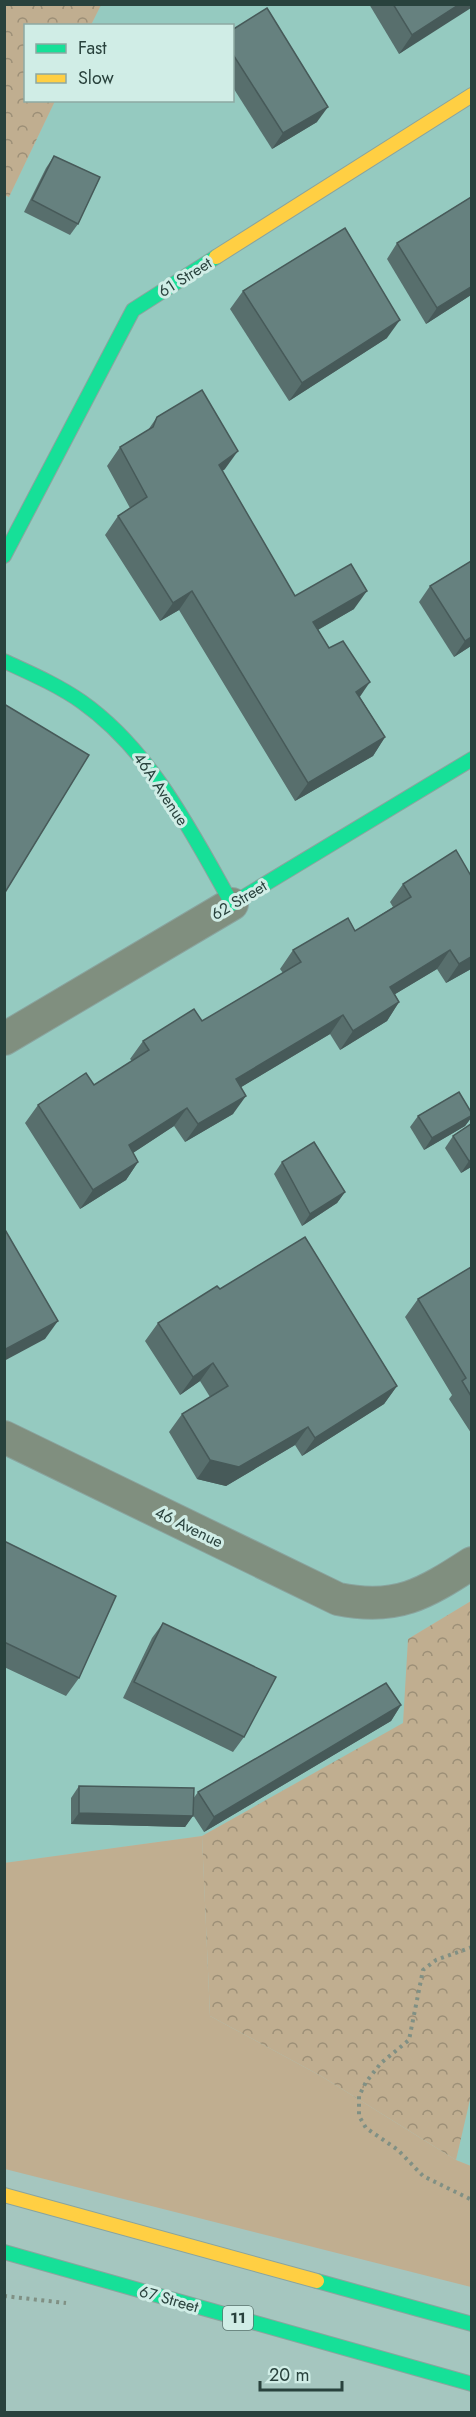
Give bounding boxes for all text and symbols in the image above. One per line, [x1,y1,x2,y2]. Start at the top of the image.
legend [24,24,234,102]
text: Fast [78,35,107,61]
text: Slow [78,65,115,91]
street label: 61 Street [154,251,216,302]
street label: 46A Avenue [128,748,194,830]
street label: 62 Street [207,874,271,926]
street label: 46 Avenue [151,1501,227,1553]
street label: 67 Street [137,2280,201,2318]
road number: 11 [223,2306,253,2330]
scale bar [260,2354,342,2392]
text: 20 m [269,2362,309,2388]

